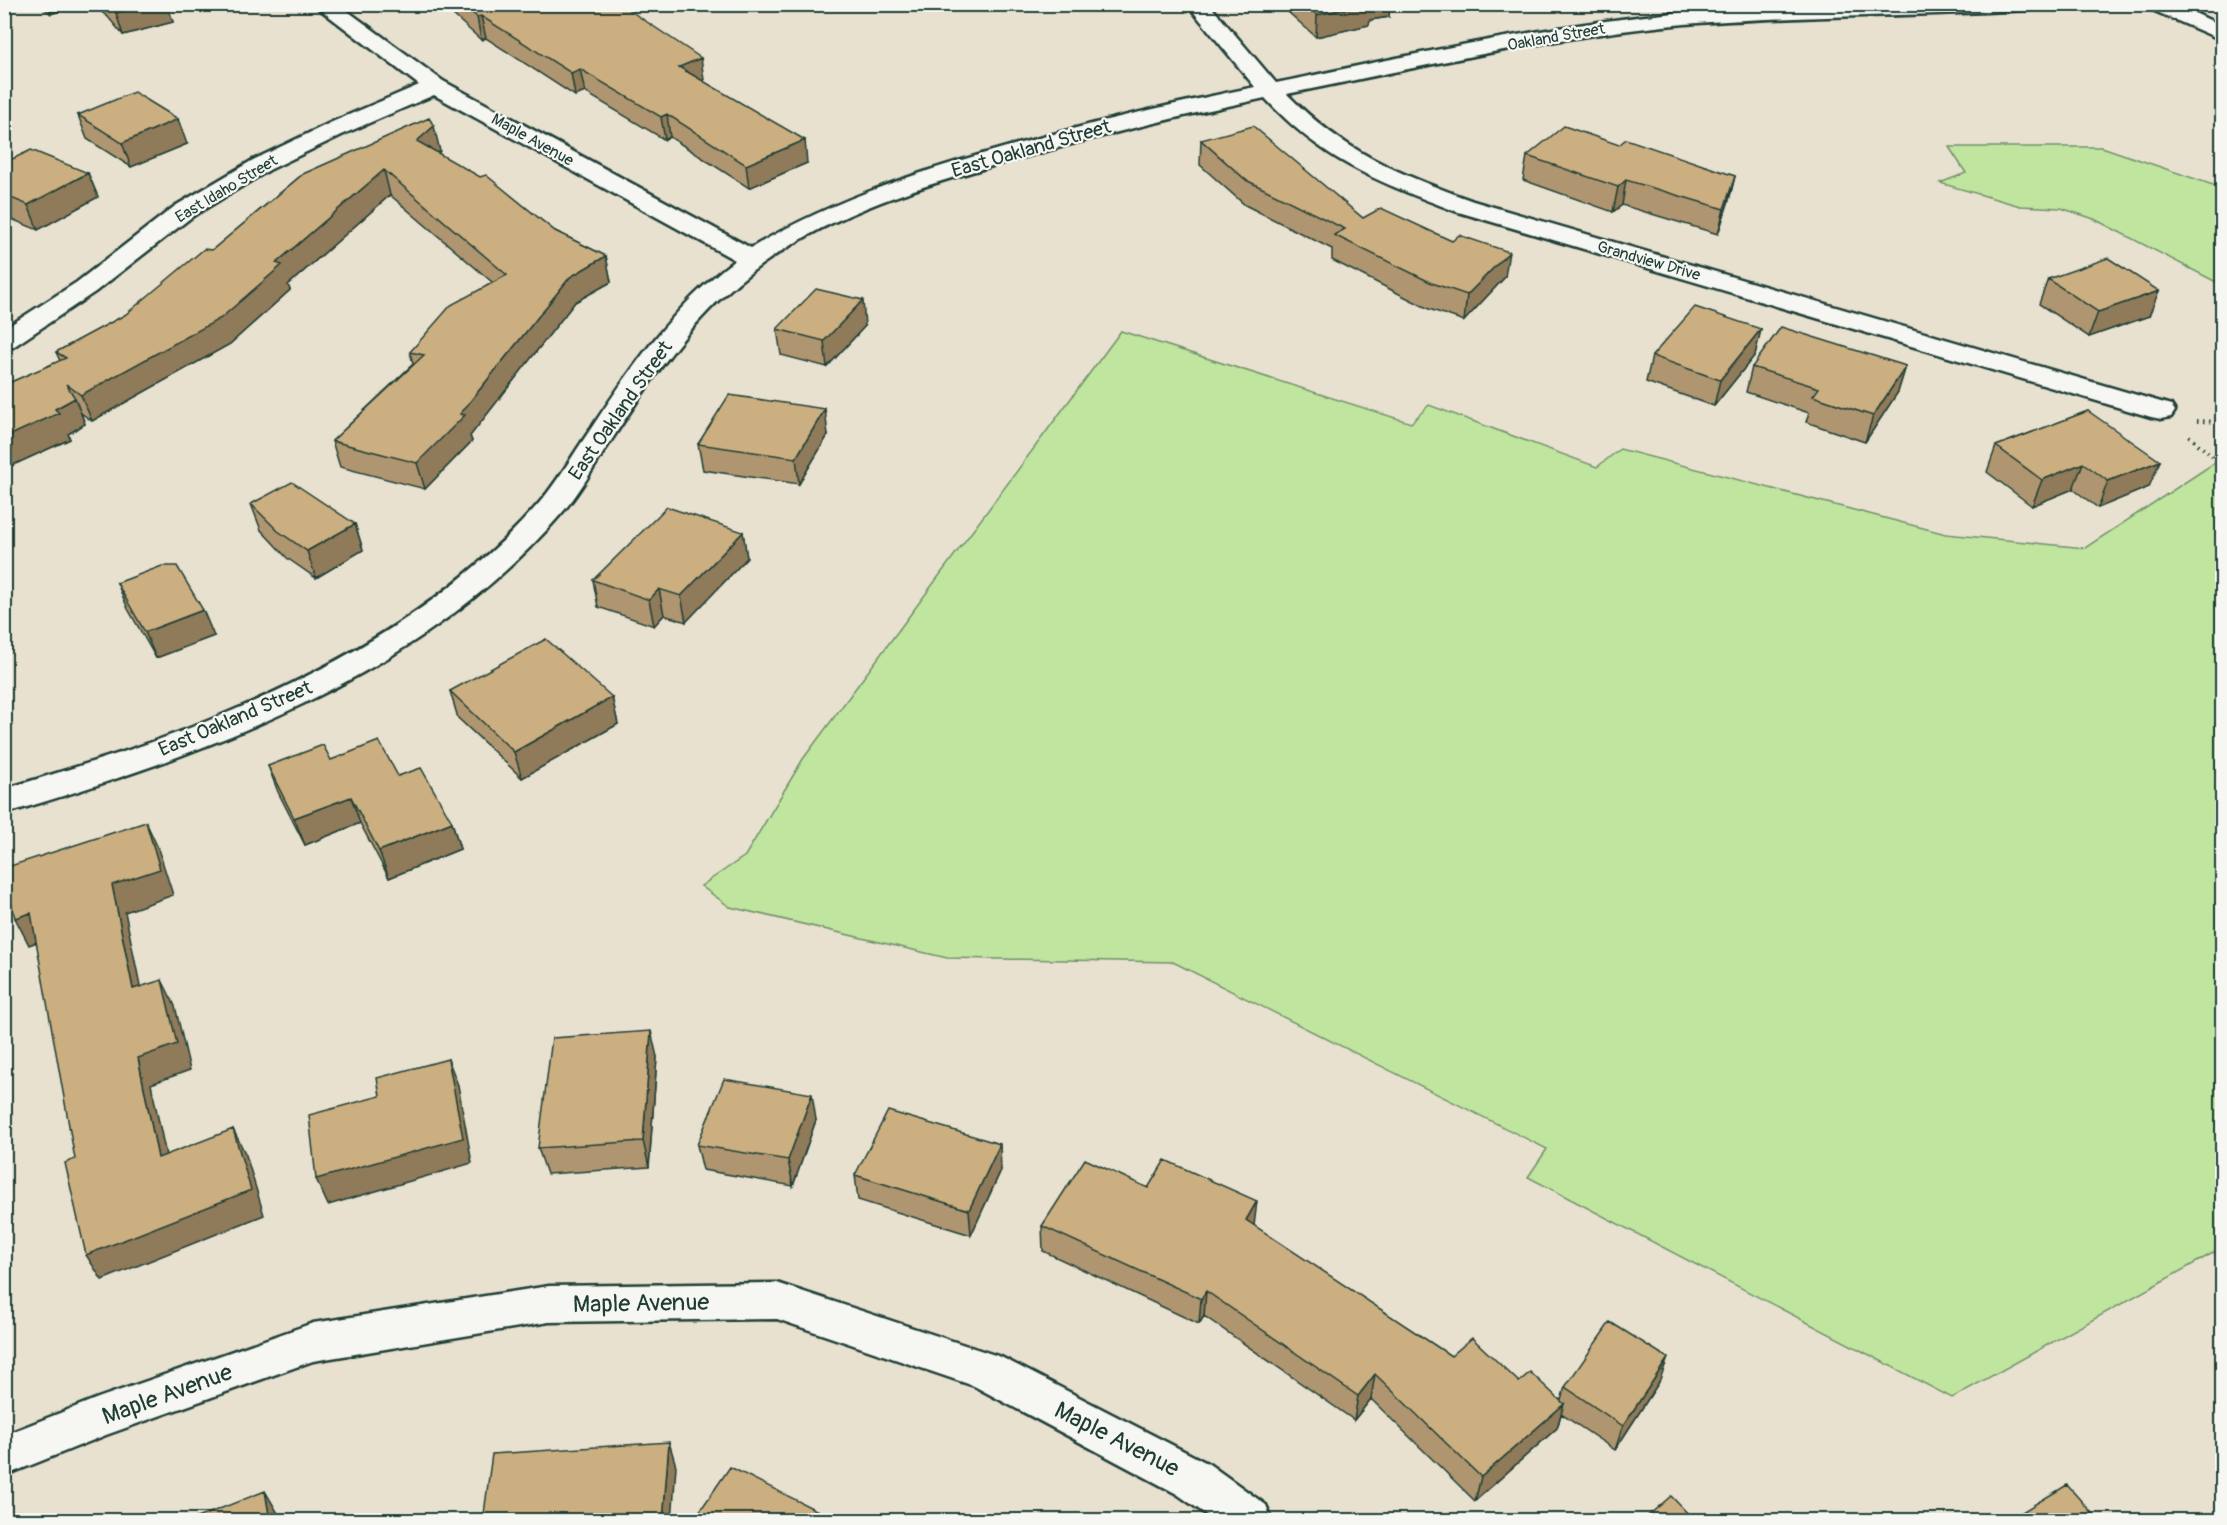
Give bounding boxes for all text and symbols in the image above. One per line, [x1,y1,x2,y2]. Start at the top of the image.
street label: Oakland Street [1506,18,1607,55]
street label: Maple Avenue [488,109,577,171]
street label: East Oakland Street [949,114,1115,183]
street label: East Idaho Street [172,150,282,227]
street label: Grandview Drive [1595,237,1703,285]
street label: East Oakland Street [563,335,678,485]
street label: East Oakland Street [155,674,317,762]
street label: Maple Avenue [573,1288,710,1319]
street label: Maple Avenue [98,1357,236,1431]
street label: Maple Avenue [1049,1396,1184,1483]

